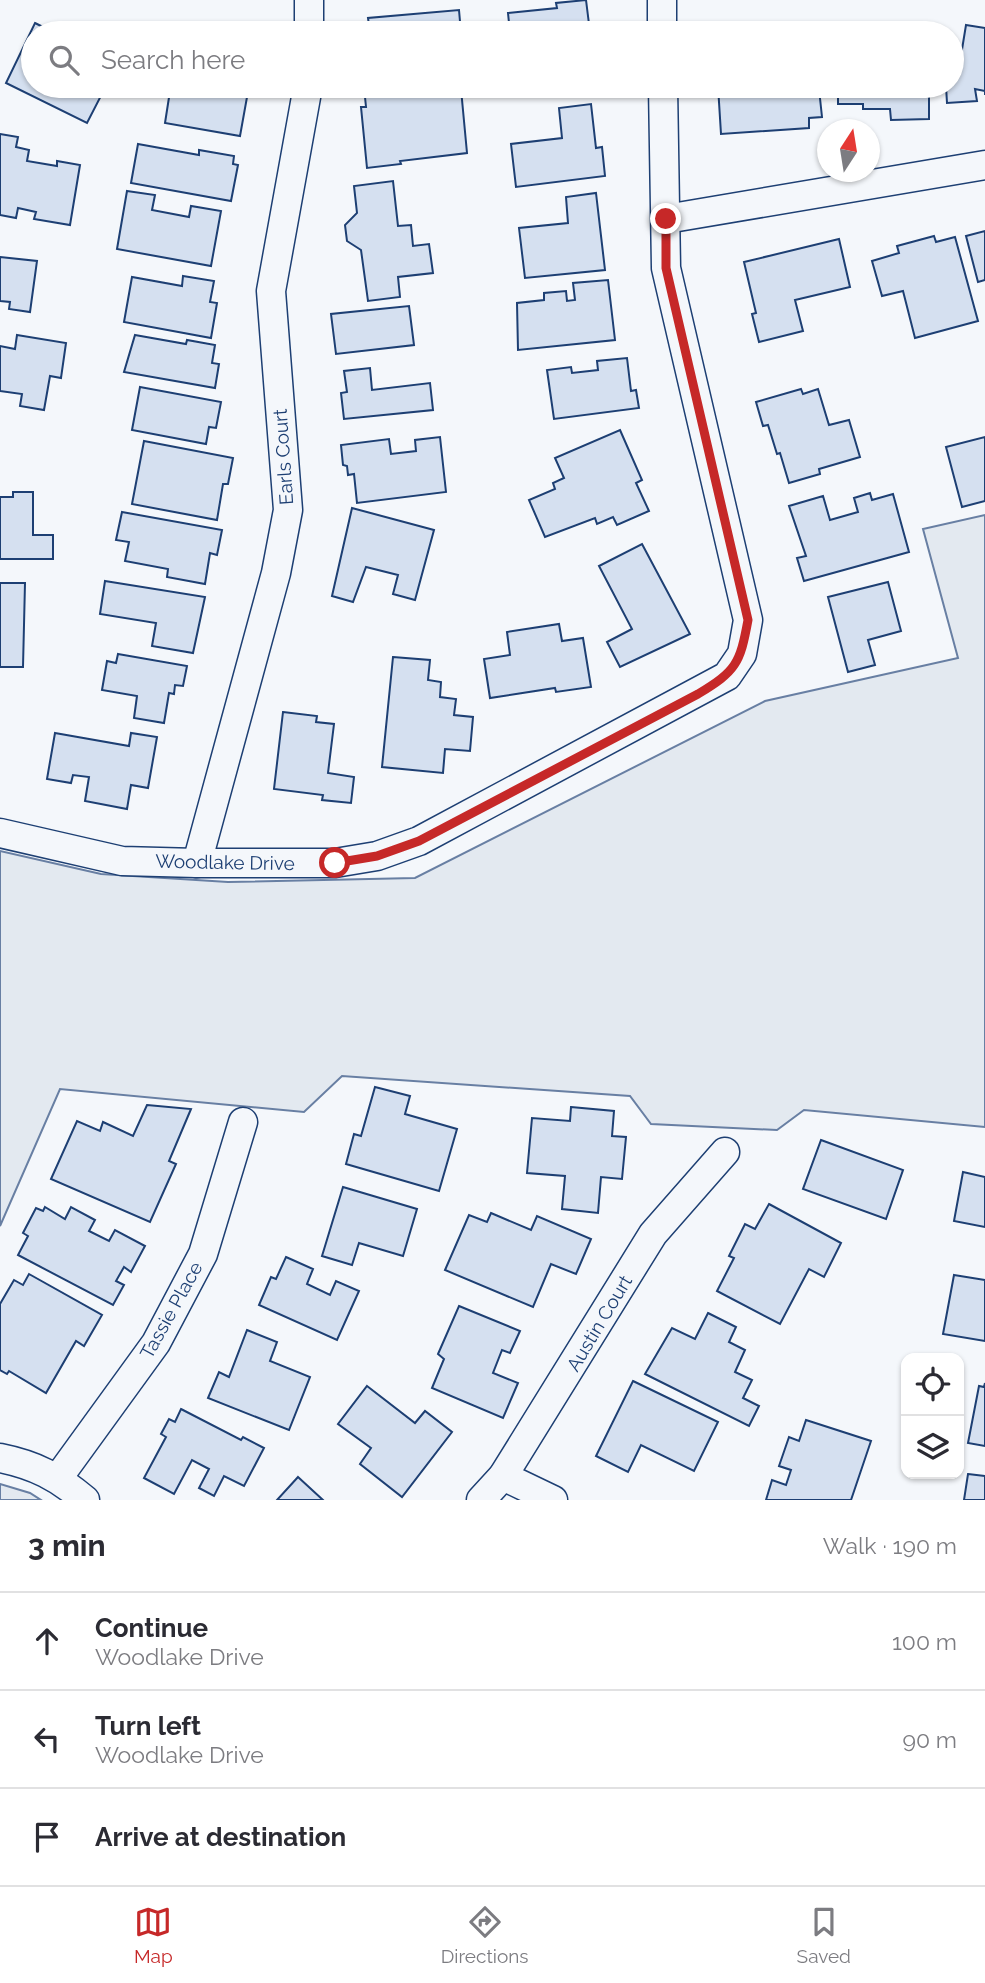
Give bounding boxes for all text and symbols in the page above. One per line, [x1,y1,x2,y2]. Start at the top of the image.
search box [21,21,964,98]
icon: search [45,41,83,79]
text: Search here [101,45,245,75]
north arrow [817,119,880,182]
route end [650,203,681,234]
street label: Earls Court [269,408,297,506]
route start [319,847,350,878]
street label: Woodlake Drive [155,850,295,874]
street label: Tassie Place [135,1258,207,1362]
street label: Austin Court [562,1270,637,1375]
map controls [901,1353,964,1479]
button: locate [901,1353,964,1416]
button: layers [901,1416,964,1479]
text: 3 min [28,1528,106,1563]
text: Walk · 190 m [823,1532,957,1559]
text: Continue [95,1613,208,1643]
icon: ahead [28,1622,66,1660]
text: 100 m [892,1628,957,1655]
text: Woodlake Drive [95,1643,264,1670]
text: Turn left [95,1711,201,1741]
icon: left [28,1720,66,1758]
text: 90 m [902,1726,957,1753]
text: Woodlake Drive [95,1741,264,1768]
icon: arrive [28,1818,66,1856]
text: Arrive at destination [95,1822,346,1852]
tab: Map [134,1903,173,1967]
tab: Directions [441,1903,529,1967]
tab: Saved [797,1903,851,1967]

